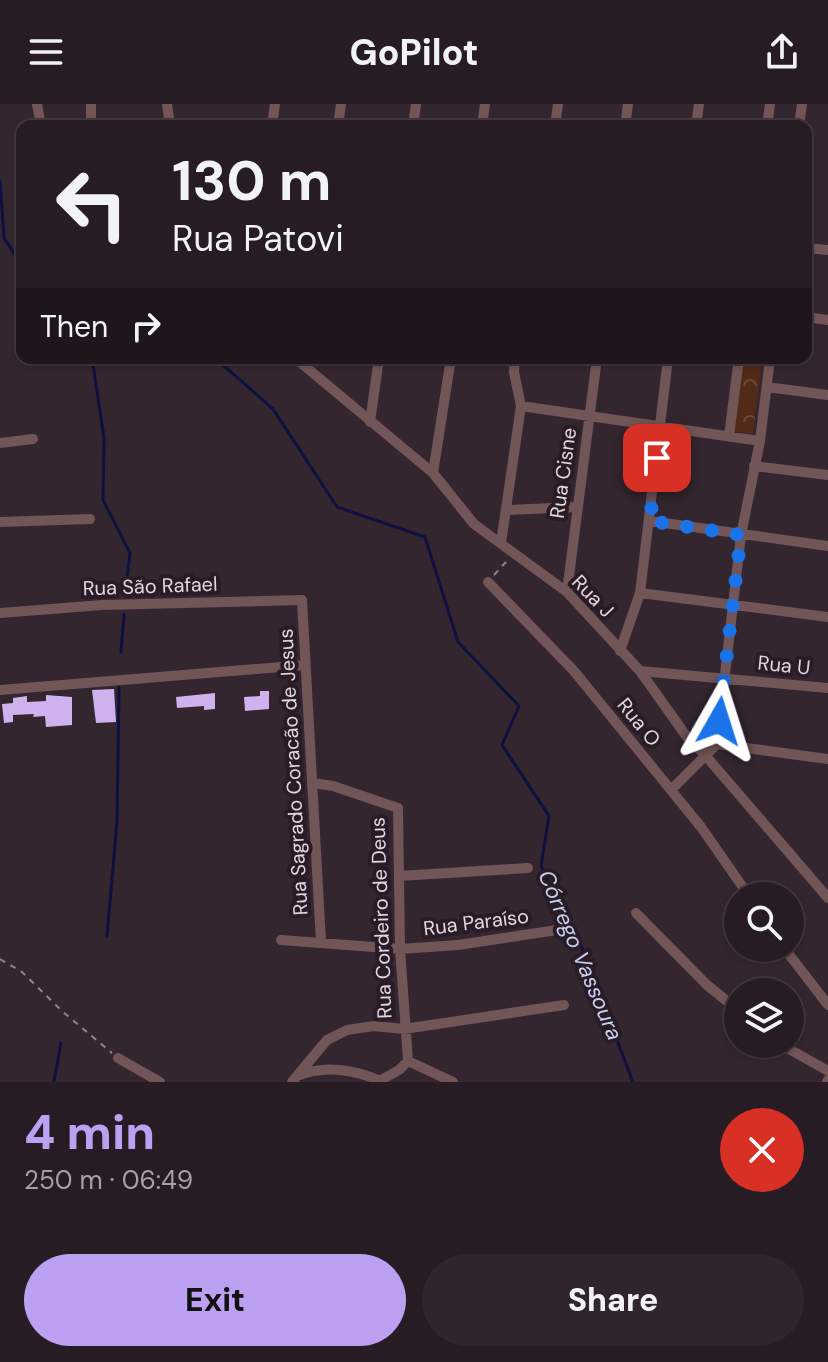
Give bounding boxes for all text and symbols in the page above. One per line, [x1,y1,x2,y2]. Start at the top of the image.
text: GoPilot [349,29,479,76]
icon: menu [24,30,68,74]
icon: share [760,30,804,74]
text: 130 m [172,144,331,217]
icon: left [40,152,144,256]
text: Rua Patovi [172,215,344,262]
icon: right [124,304,168,348]
text: Then [40,307,108,346]
pin [623,424,691,492]
street label: Rua Cisne [544,426,582,520]
icon: arrive [635,436,679,480]
street label: Rua J [566,569,620,623]
street label: Rua São Rafael [82,571,218,601]
street label: Rua Sagrado Coracão de Jesus [272,628,314,916]
street label: Rua U [756,649,812,681]
position arrow [677,679,761,763]
street label: Rua O [612,692,666,752]
street label: Rua Cordeiro de Deus [364,817,398,1019]
water label: Córrego Vassoura [532,866,629,1045]
map controls [724,882,804,1058]
button: search [724,882,804,962]
street label: Rua Paraíso [422,903,530,941]
button: layers [724,978,804,1058]
text: 4 min [24,1101,155,1164]
button: close [720,1108,804,1192]
text: 250 m · 06:49 [24,1163,193,1197]
button: Exit [24,1254,406,1346]
button: Share [422,1254,804,1346]

